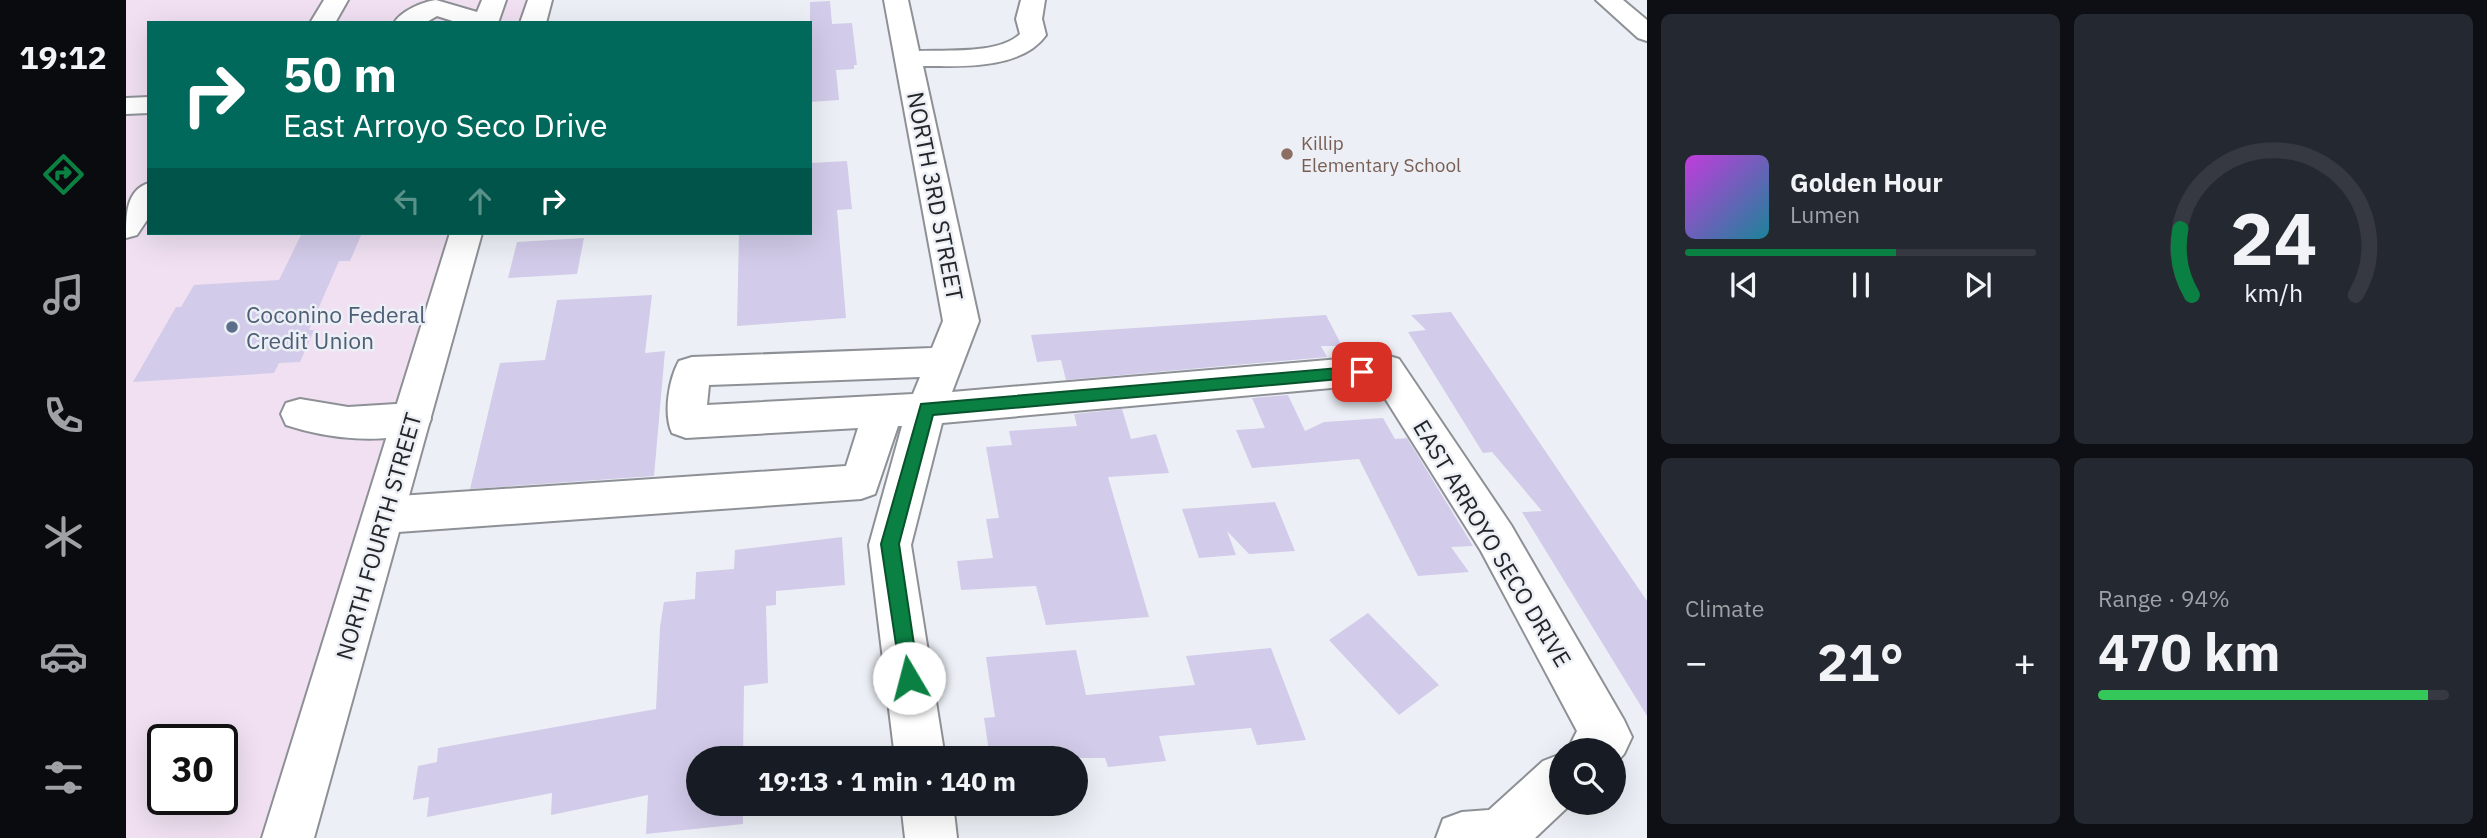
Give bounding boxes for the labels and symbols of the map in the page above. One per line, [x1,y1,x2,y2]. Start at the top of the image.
street label: NORTH 3RD STREET [901,89,971,303]
place label: Killip Elementary School [1301,131,1461,177]
marker: Killip Elementary School [1279,146,1295,162]
place label: Coconino Federal Credit Union [246,299,425,355]
marker: Coconino Federal Credit Union [224,319,240,335]
pin [1332,342,1392,402]
street label: NORTH FOURTH STREET [328,409,428,663]
street label: EAST ARROYO SECO DRIVE [1407,414,1579,672]
position arrow [872,641,946,715]
speed limit sign: 30 [147,724,238,815]

